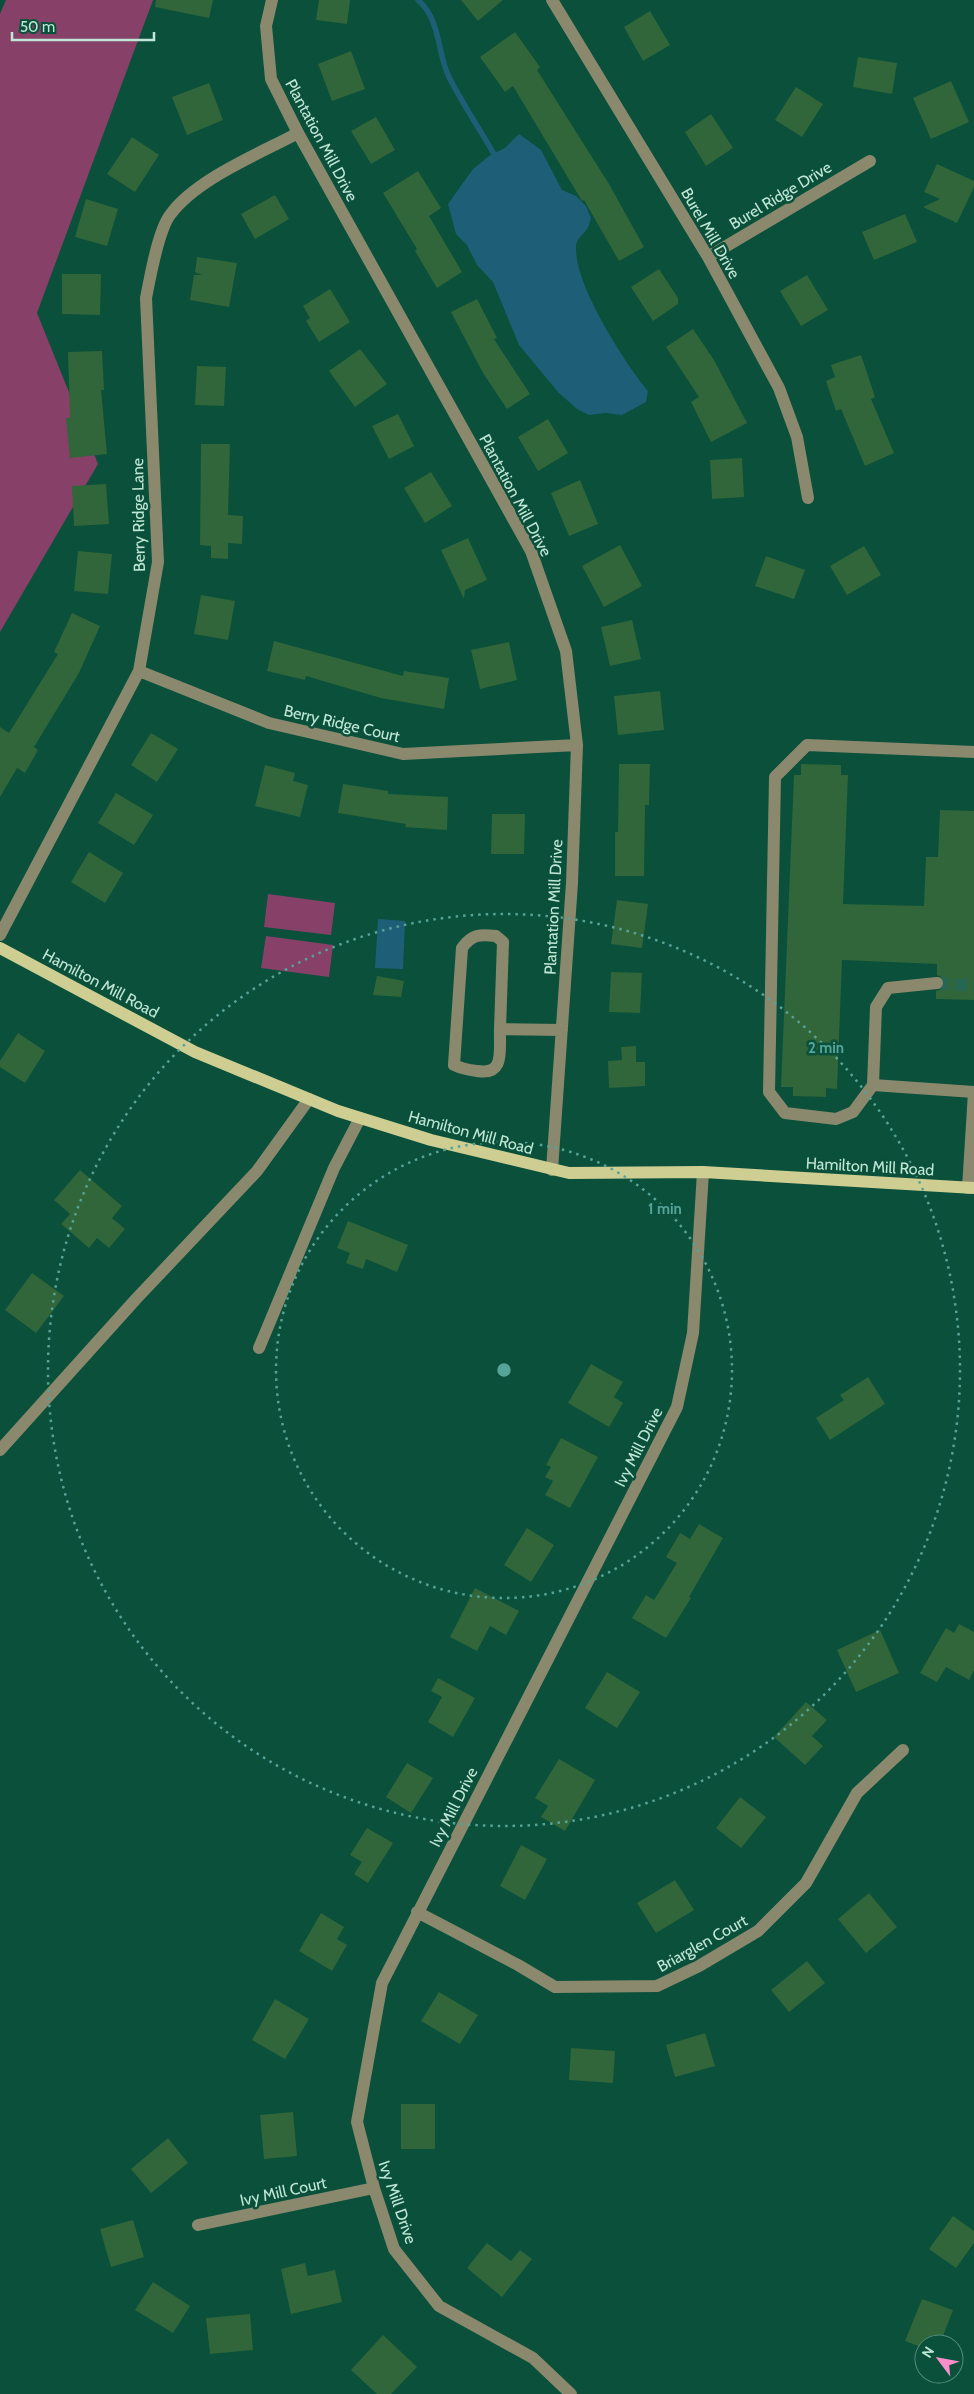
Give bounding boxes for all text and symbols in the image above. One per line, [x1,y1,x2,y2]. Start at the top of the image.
scale bar [12,10,155,42]
text: 50 m [20,18,55,36]
street label: Plantation Mill Drive [281,76,362,205]
street label: Burel Ridge Drive [726,157,835,233]
street label: Burel Mill Drive [677,185,744,282]
street label: Plantation Mill Drive [475,431,556,560]
street label: Berry Ridge Lane [128,458,149,572]
street label: Berry Ridge Court [282,701,402,746]
street label: Plantation Mill Drive [540,839,567,975]
street label: Hamilton Mill Road [39,945,162,1022]
text: 2 min [808,1039,844,1057]
street label: Hamilton Mill Road [406,1107,535,1158]
street label: Hamilton Mill Road [805,1154,935,1179]
text: 1 min [648,1200,682,1218]
centre of rings [495,1361,513,1379]
street label: Ivy Mill Drive [610,1404,667,1490]
street label: Ivy Mill Drive [425,1764,482,1850]
street label: Briarglen Court [654,1911,751,1976]
street label: Ivy Mill Drive [374,2158,421,2246]
street label: Ivy Mill Court [238,2173,329,2210]
north arrow [914,2334,964,2384]
text: N [918,2343,938,2361]

